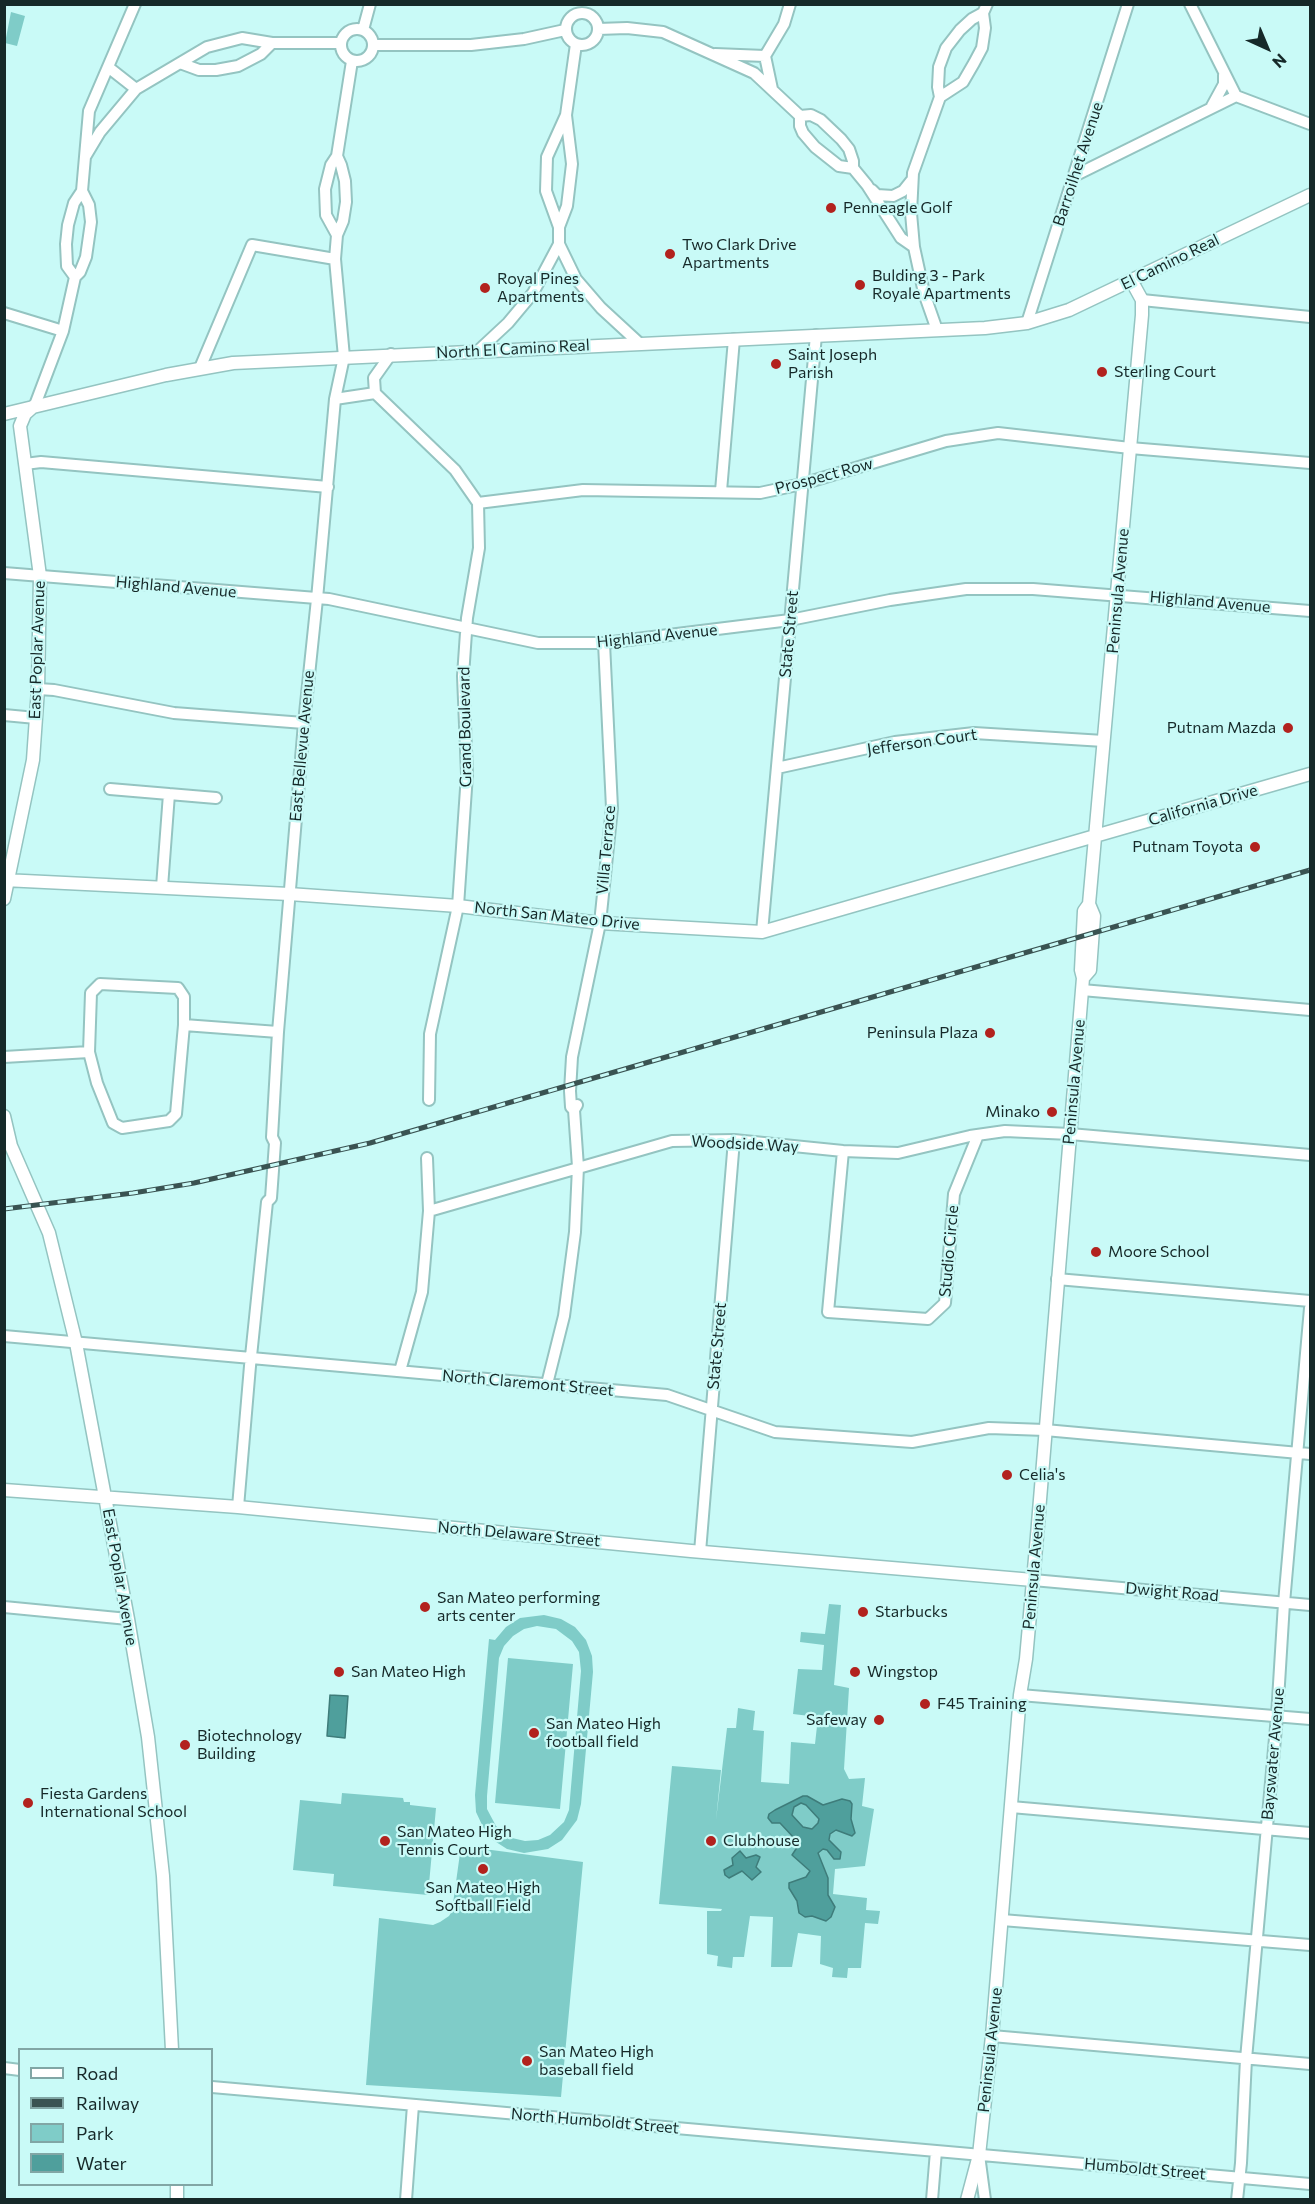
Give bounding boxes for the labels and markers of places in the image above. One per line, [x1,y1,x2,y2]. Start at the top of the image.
place label: Penneagle Golf [843,198,952,218]
marker: Penneagle Golf [824,201,838,215]
place label: Two Clark Drive Apartments [682,235,797,273]
marker: Two Clark Drive Apartments [663,247,677,261]
place label: Bulding 3 - Park Royale Apartments [872,266,1011,304]
place label: Royal Pines Apartments [497,269,584,307]
marker: Bulding 3 - Park Royale Apartments [853,278,867,292]
marker: Royal Pines Apartments [478,281,492,295]
place label: Saint Joseph Parish [788,345,877,383]
marker: Saint Joseph Parish [769,357,783,371]
place label: Sterling Court [1114,362,1216,382]
marker: Sterling Court [1095,365,1109,379]
place label: Putnam Mazda [1167,718,1276,738]
marker: Putnam Mazda [1281,721,1295,735]
place label: Putnam Toyota [1132,837,1243,857]
marker: Putnam Toyota [1248,840,1262,854]
place label: Peninsula Plaza [867,1023,978,1043]
marker: Peninsula Plaza [983,1026,997,1040]
place label: Minako [985,1102,1040,1122]
marker: Minako [1045,1105,1059,1119]
place label: Moore School [1108,1242,1210,1262]
marker: Moore School [1089,1245,1103,1259]
place label: Celia's [1019,1465,1065,1485]
marker: Celia's [1000,1468,1014,1482]
place label: San Mateo performing arts center [437,1588,600,1626]
marker: San Mateo performing arts center [418,1600,432,1614]
place label: Starbucks [875,1602,948,1622]
marker: Starbucks [856,1605,870,1619]
place label: San Mateo High [351,1662,466,1682]
place label: Wingstop [867,1662,938,1682]
marker: San Mateo High [332,1665,346,1679]
marker: Wingstop [848,1665,862,1679]
place label: F45 Training [937,1694,1027,1714]
marker: F45 Training [918,1697,932,1711]
place label: Safeway [806,1710,867,1730]
marker: Safeway [872,1713,886,1727]
place label: San Mateo High football field [546,1714,661,1752]
place label: Biotechnology Building [197,1726,302,1764]
marker: San Mateo High football field [527,1726,541,1740]
marker: Biotechnology Building [178,1738,192,1752]
place label: Fiesta Gardens International School [40,1784,187,1822]
marker: Fiesta Gardens International School [21,1796,35,1810]
place label: San Mateo High Tennis Court [397,1822,512,1860]
place label: Clubhouse [723,1831,800,1851]
marker: San Mateo High Tennis Court [378,1834,392,1848]
marker: Clubhouse [704,1834,718,1848]
marker: San Mateo High Softball Field [476,1862,490,1876]
place label: San Mateo High Softball Field [426,1878,540,1916]
place label: San Mateo High baseball field [539,2042,654,2080]
marker: San Mateo High baseball field [520,2054,534,2068]

